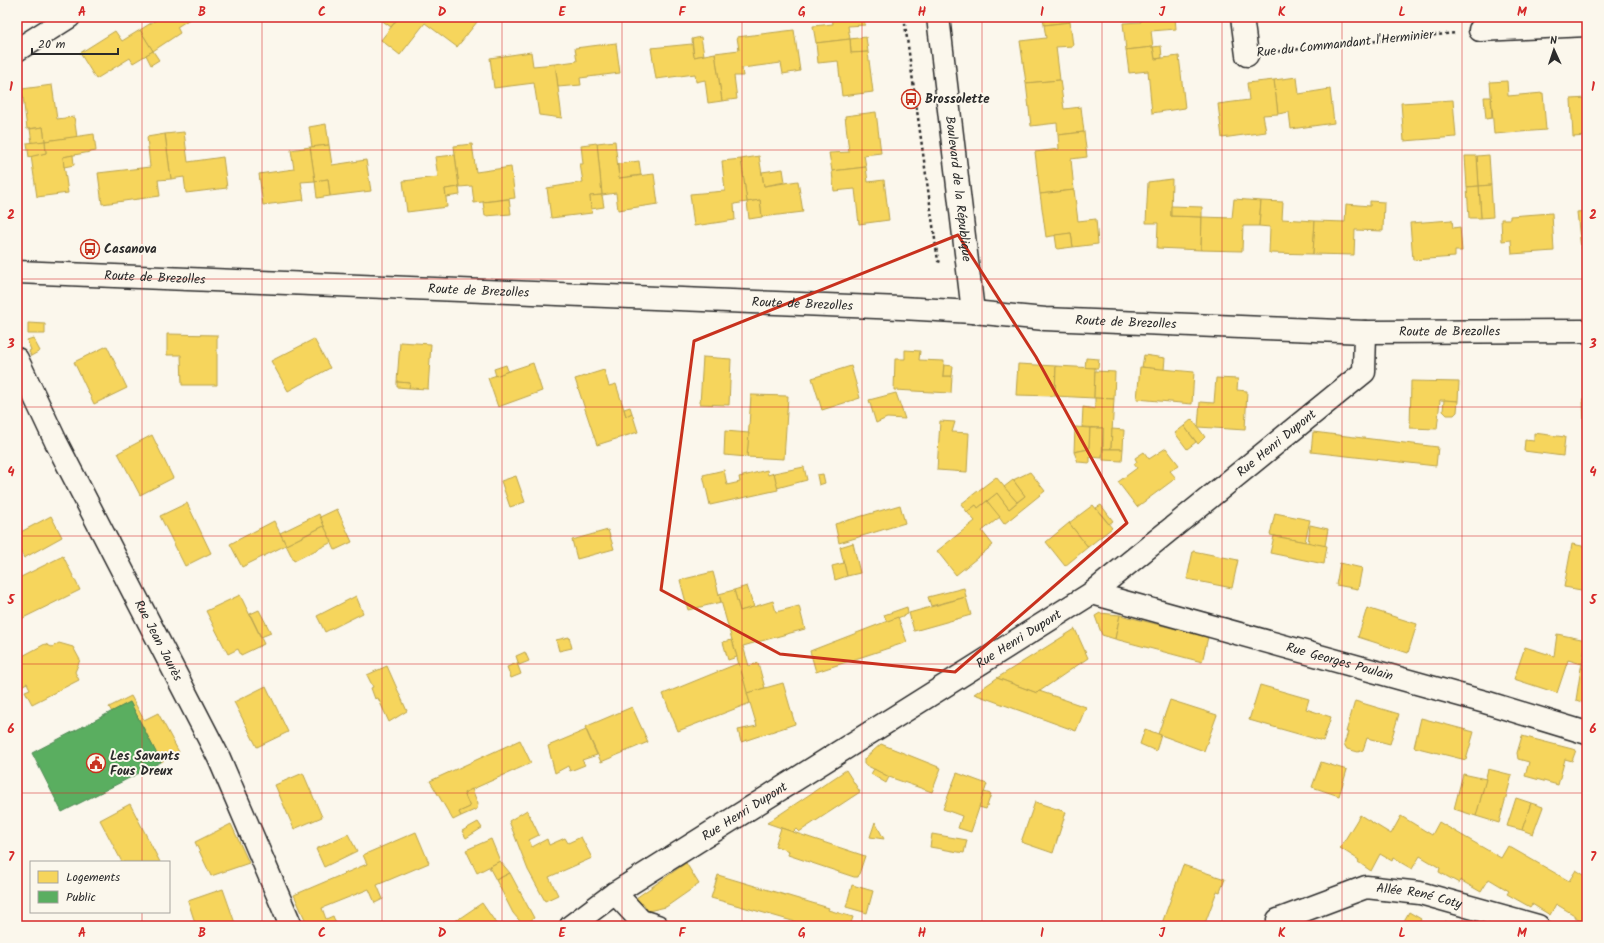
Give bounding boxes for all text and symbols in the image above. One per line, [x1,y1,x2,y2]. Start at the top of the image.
text: A [78,2,86,23]
text: B [198,2,206,23]
text: C [318,2,326,23]
text: D [438,2,447,23]
text: E [558,2,566,23]
text: F [678,2,686,23]
text: G [798,2,806,23]
text: H [918,2,927,23]
text: I [1040,2,1044,23]
text: J [1159,2,1166,23]
text: K [1278,2,1286,23]
text: L [1398,2,1406,23]
text: M [1517,2,1527,23]
street label: Rue du Commandant l'Herminier [1256,24,1435,64]
scale bar [32,30,118,56]
north arrow [1534,30,1574,70]
text: N [1550,32,1558,50]
text: 20 m [38,35,66,54]
text: 1 [9,77,13,98]
text: 1 [1591,77,1595,98]
bus stop icon: Brossolette [900,88,922,110]
place label: Brossolette [925,89,990,110]
street label: Boulevard de la République [939,115,977,263]
text: 2 [7,205,15,226]
text: 2 [1589,205,1597,226]
bus stop icon: Casanova [79,238,101,260]
place label: Casanova [104,239,157,260]
street label: Route de Brezolles [104,265,206,290]
street label: Route de Brezolles [428,278,530,303]
street label: Route de Brezolles [751,291,854,317]
street label: Route de Brezolles [1075,310,1177,335]
street label: Route de Brezolles [1399,321,1501,342]
text: 3 [6,334,15,355]
text: 3 [1588,334,1597,355]
street label: Rue Henri Dupont [1232,404,1322,482]
text: 4 [7,462,15,483]
text: 4 [1589,462,1597,483]
text: 5 [7,590,16,611]
text: 5 [1589,590,1598,611]
street label: Rue Jean Jaurès [129,596,188,685]
street label: Rue Henri Dupont [972,604,1067,674]
street label: Rue Georges Poulain [1284,637,1396,687]
text: 6 [7,719,15,740]
text: 6 [1589,719,1597,740]
place label: Les Savants Fous Dreux [110,746,180,782]
public building icon: Les Savants Fous Dreux [85,752,107,774]
street label: Rue Henri Dupont [698,776,792,846]
text: 7 [8,847,15,868]
text: 7 [1590,847,1597,868]
legend [30,861,170,913]
text: Logements [66,868,120,887]
street label: Allée René Coty [1375,878,1465,915]
text: Public [66,888,96,907]
text: A [78,923,86,943]
text: B [198,923,206,943]
text: C [318,923,326,943]
text: D [438,923,447,943]
text: E [558,923,566,943]
text: F [678,923,686,943]
text: G [798,923,806,943]
text: H [918,923,927,943]
text: I [1040,923,1044,943]
text: J [1159,923,1166,943]
text: K [1278,923,1286,943]
text: L [1398,923,1406,943]
text: M [1517,923,1527,943]

